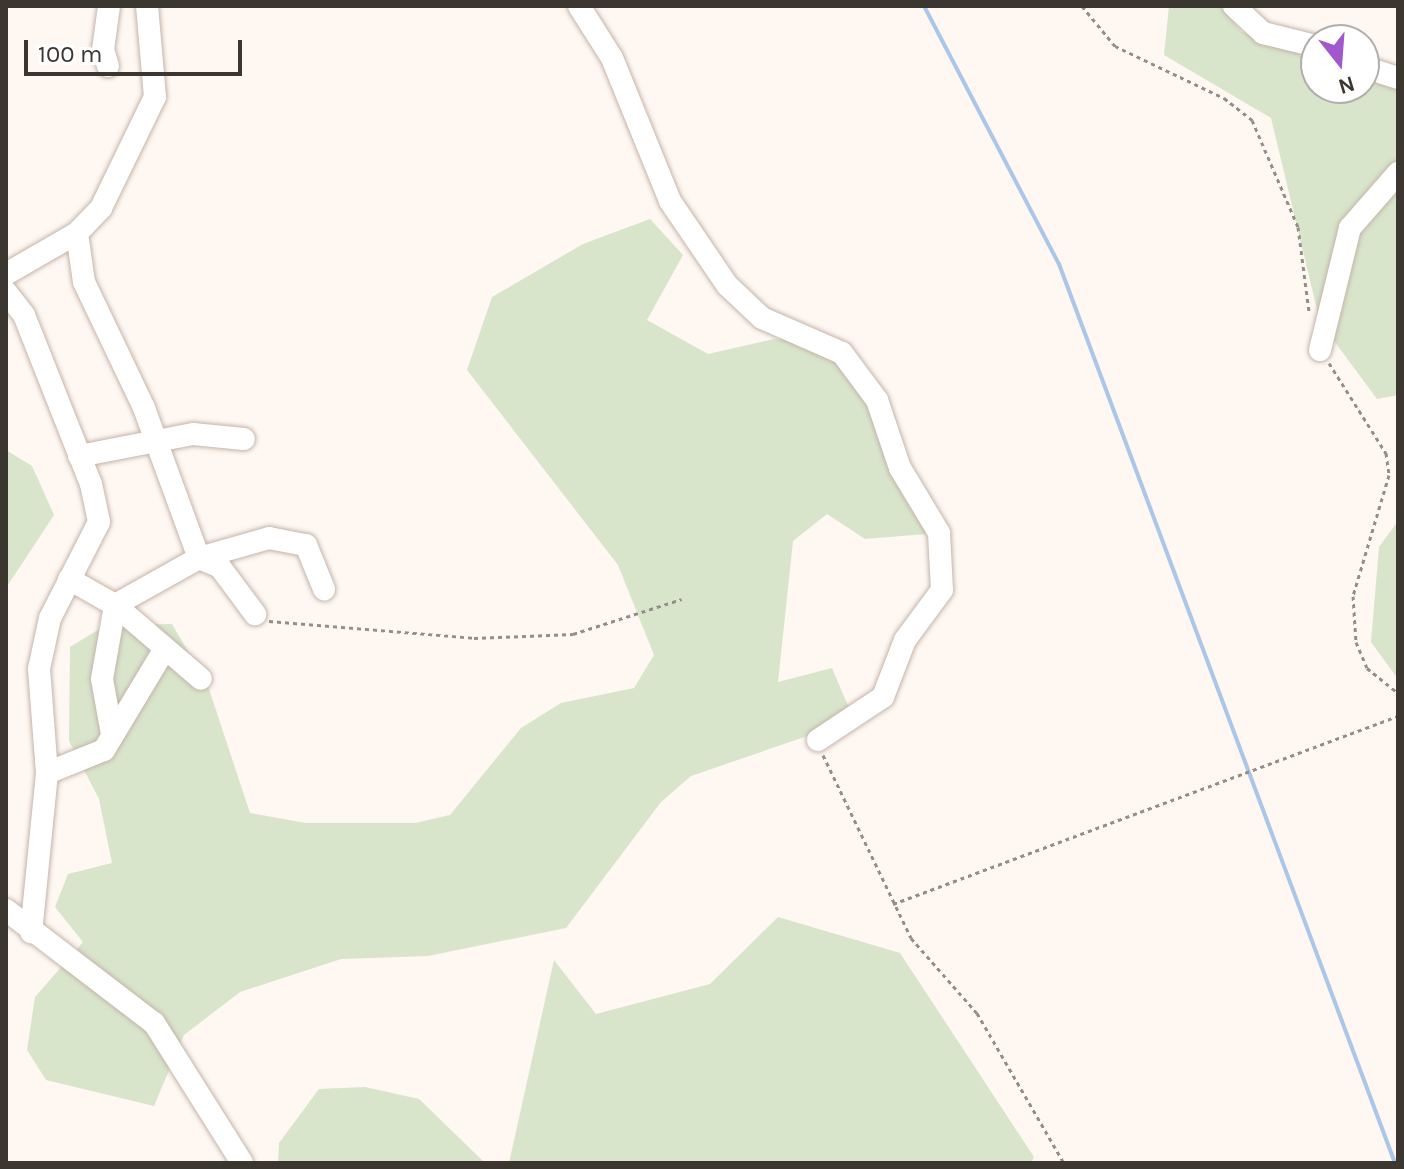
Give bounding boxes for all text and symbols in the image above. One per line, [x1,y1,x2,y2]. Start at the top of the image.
scale bar [28,24,246,74]
north arrow [1300,24,1380,104]
text: 100 m [38,40,103,68]
text: N [1335,70,1358,100]

